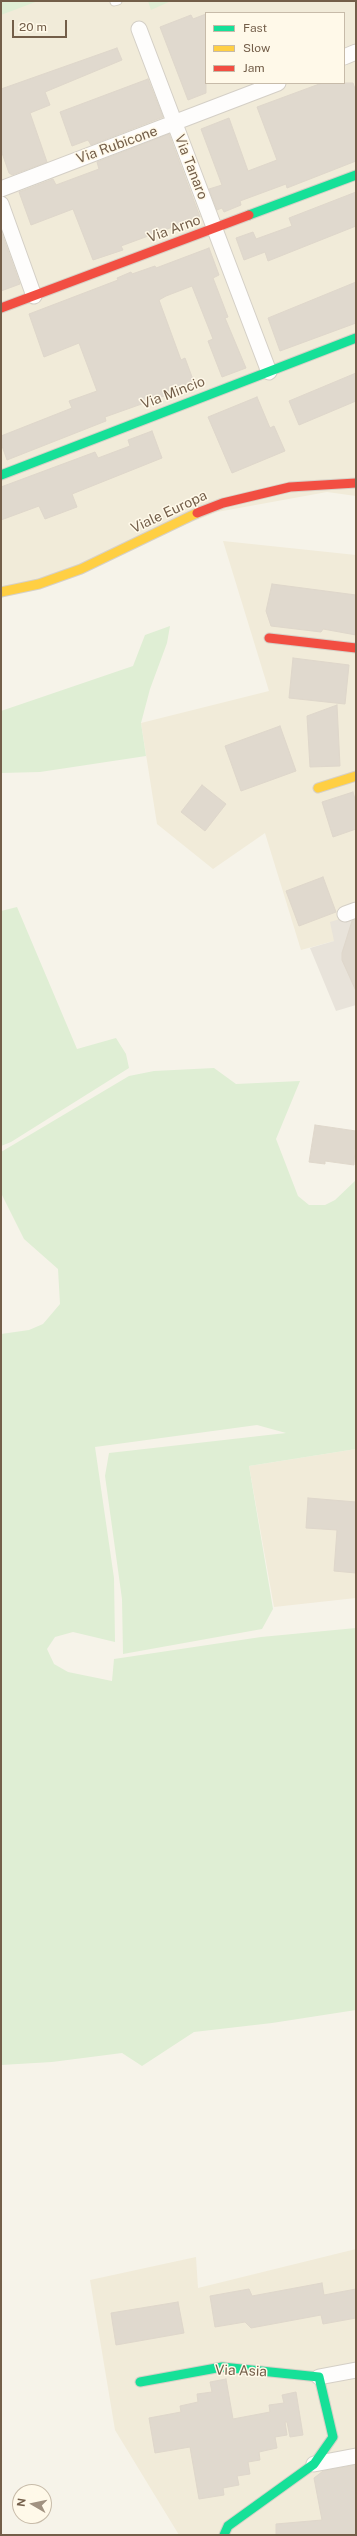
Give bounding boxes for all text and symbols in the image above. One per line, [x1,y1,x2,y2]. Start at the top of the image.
scale bar [14,12,69,38]
legend [205,12,345,84]
text: 20 m [19,20,47,34]
text: Fast [243,21,267,35]
text: Slow [243,41,270,55]
text: Jam [243,61,265,75]
street label: Via Rubicone [74,123,160,167]
street label: Via Tanaro [171,132,211,202]
street label: Via Arno [145,212,203,246]
street label: Via Mincio [139,373,207,413]
street label: Viale Europa [128,487,210,537]
street label: Via Asia [215,2362,267,2380]
north arrow [12,2484,52,2524]
text: N [15,2497,28,2507]

